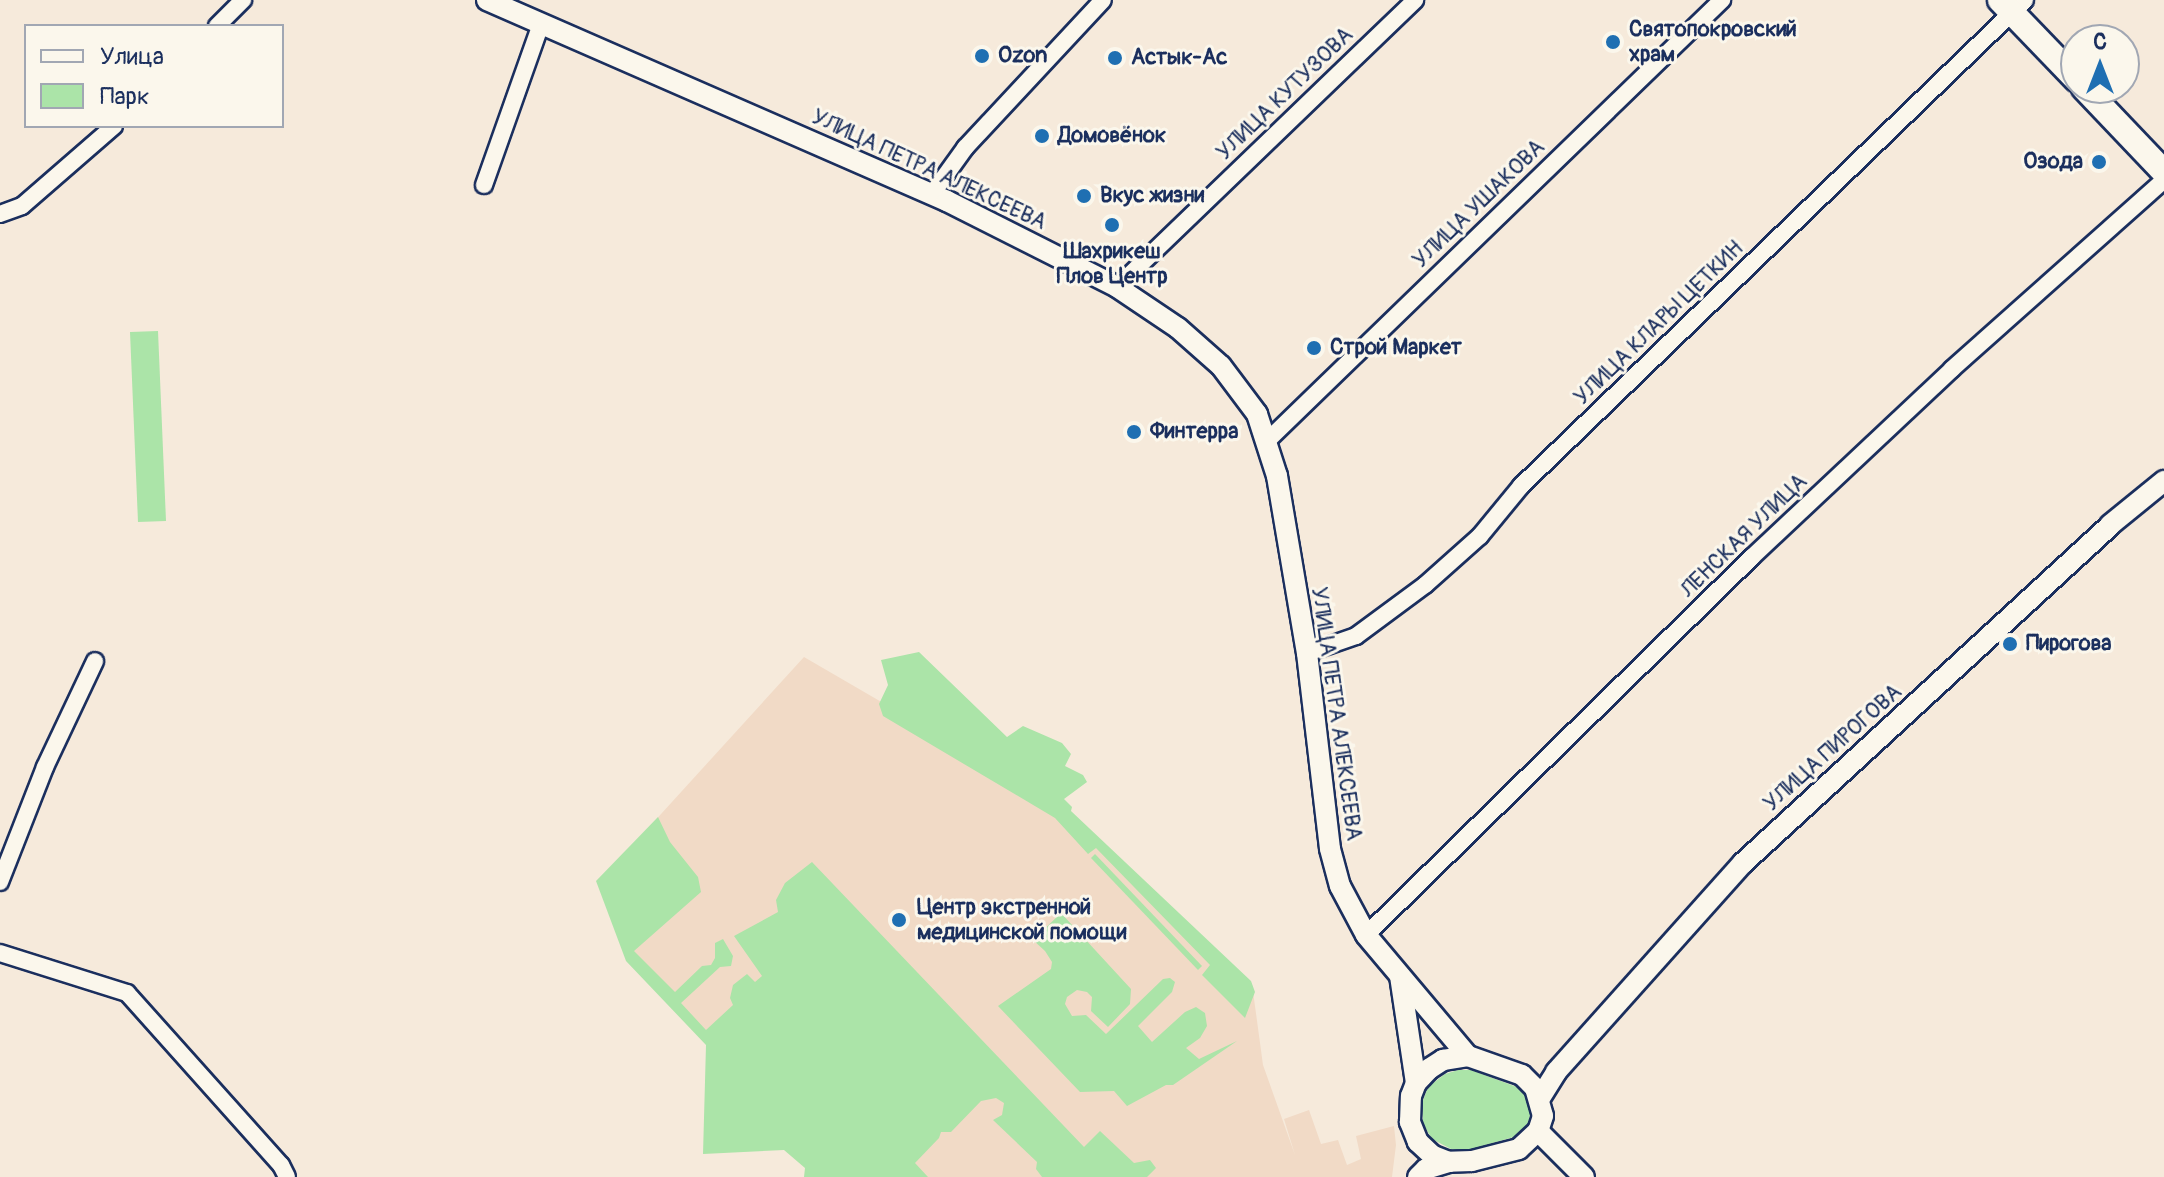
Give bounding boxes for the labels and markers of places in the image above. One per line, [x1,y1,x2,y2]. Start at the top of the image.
place label: Святопокровский храм [1629,16,1797,68]
marker: Святопокровский храм [1604,33,1622,51]
place label: Ozon [998,43,1047,69]
place label: Астык-Ас [1131,45,1227,71]
marker: Ozon [973,47,991,65]
marker: Астык-Ас [1106,49,1124,67]
place label: Домовёнок [1058,123,1166,149]
marker: Домовёнок [1033,127,1051,145]
place label: Озода [2023,149,2083,175]
marker: Озода [2090,153,2108,171]
place label: Вкус жизни [1100,183,1204,209]
marker: Вкус жизни [1075,187,1093,205]
marker: Шахрикеш Плов Центр [1103,216,1121,234]
place label: Шахрикеш Плов Центр [1056,238,1168,290]
place label: Строй Маркет [1330,335,1462,361]
marker: Строй Маркет [1305,339,1323,357]
place label: Финтерра [1150,419,1238,445]
marker: Финтерра [1125,423,1143,441]
place label: Пирогова [2026,631,2112,657]
marker: Пирогова [2001,635,2019,653]
place label: Центр экстренной медицинской помощи [917,894,1126,946]
marker: Центр экстренной медицинской помощи [888,909,910,931]

